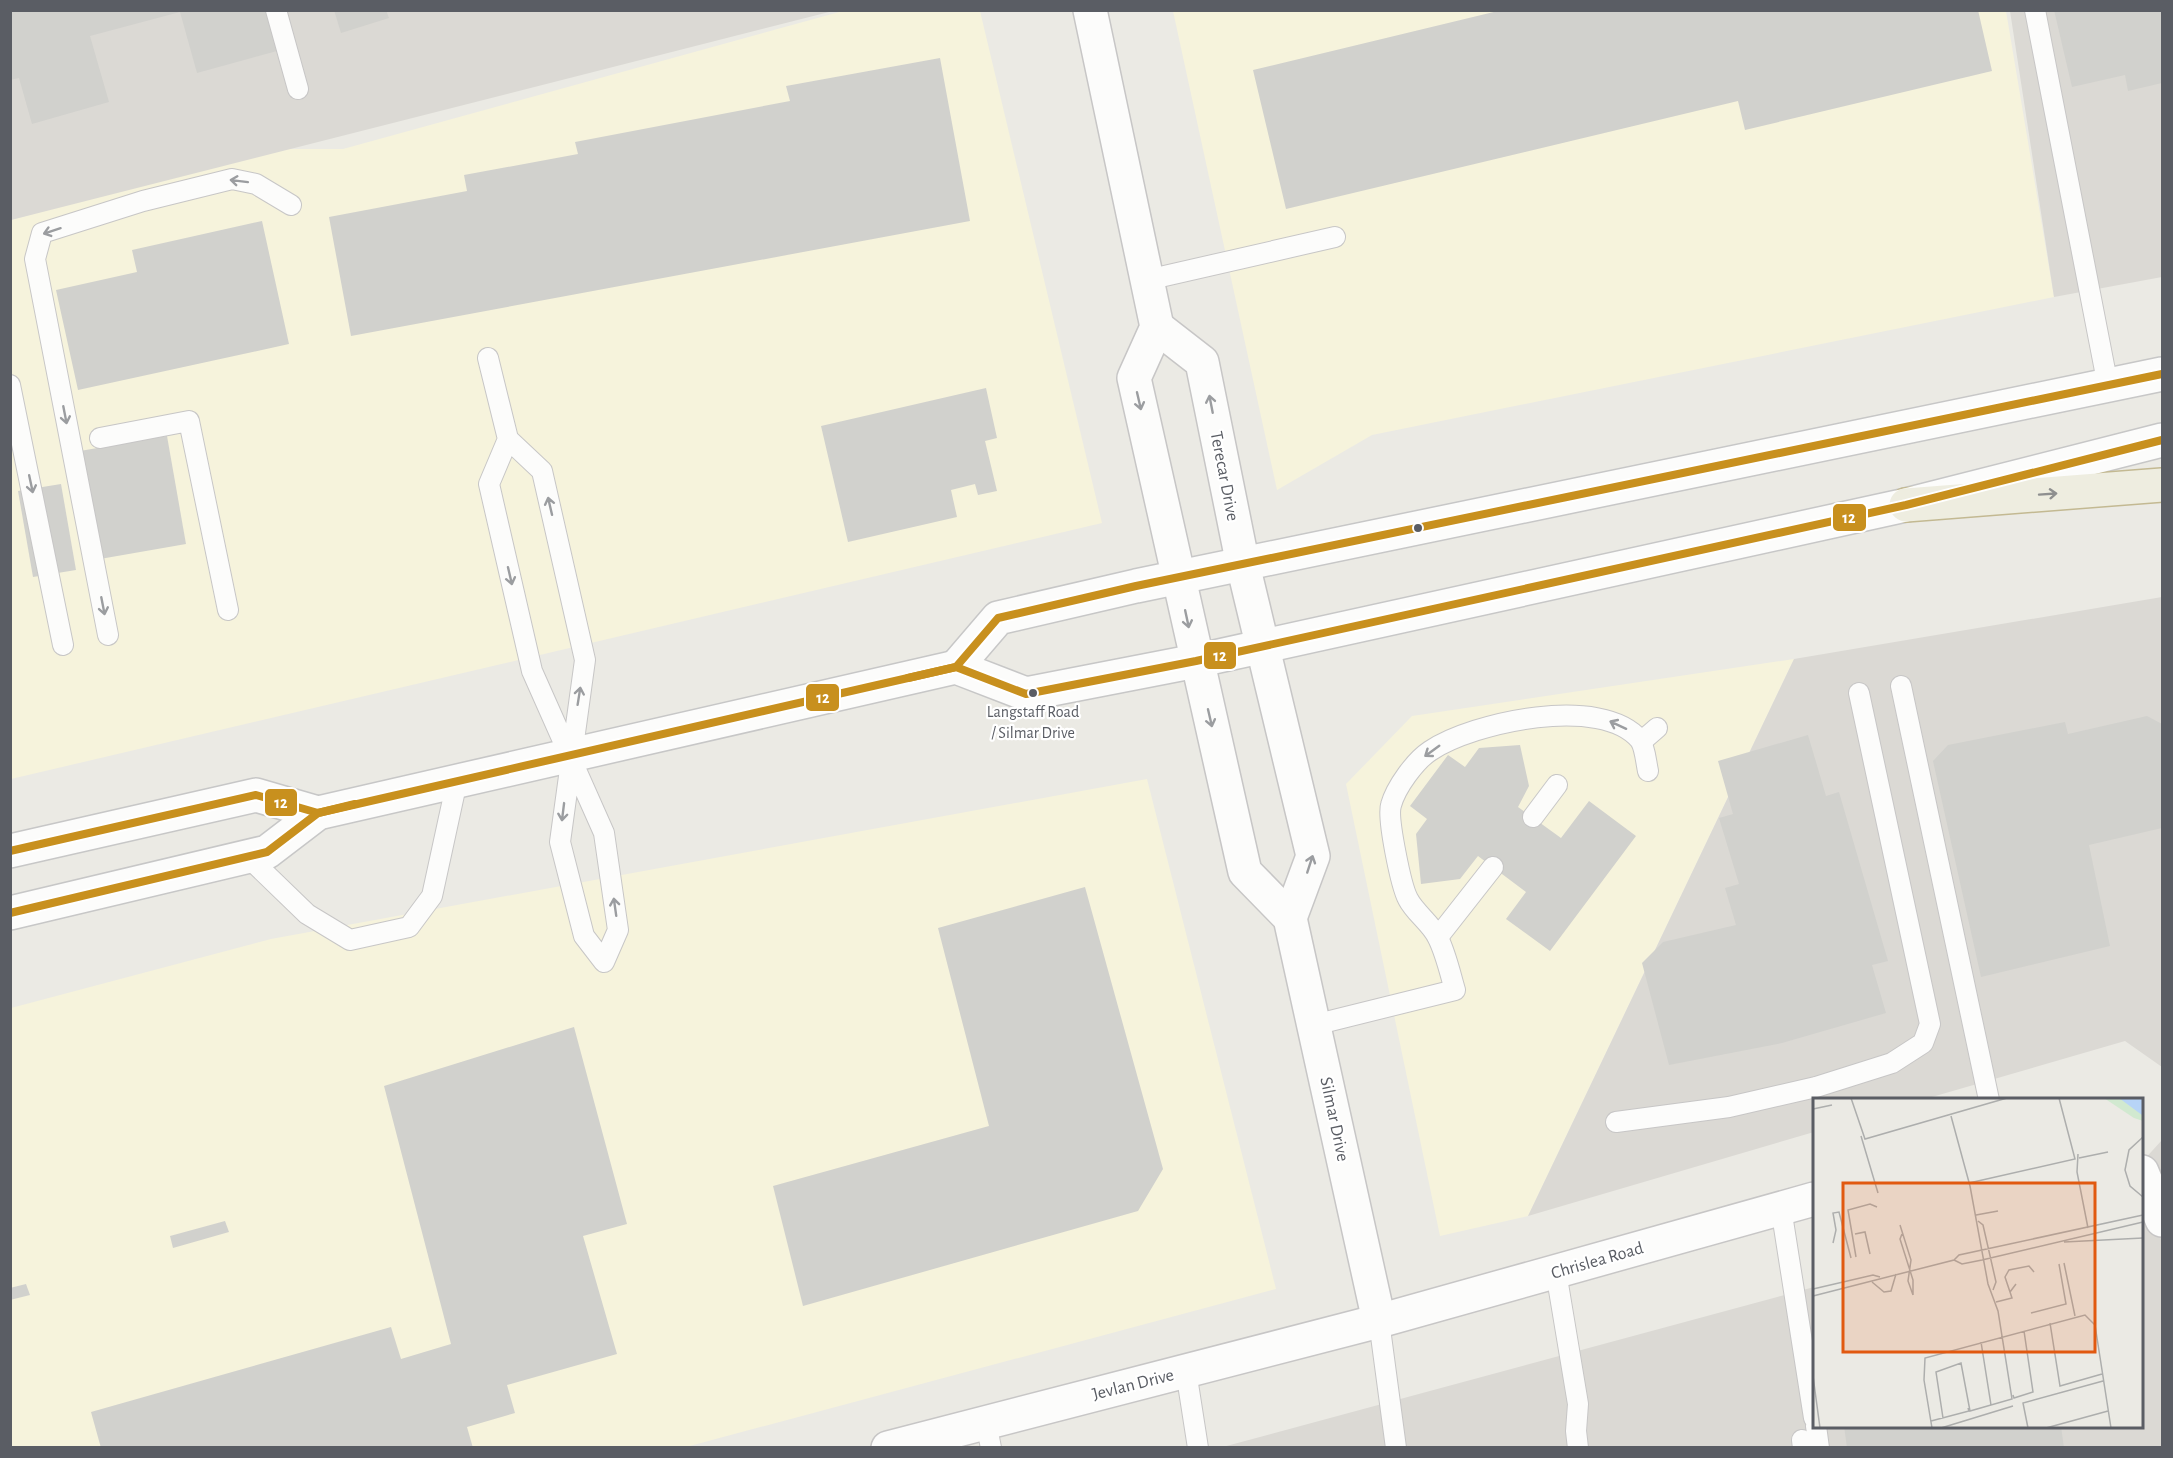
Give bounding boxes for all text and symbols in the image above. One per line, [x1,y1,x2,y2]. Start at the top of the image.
one-way arrow [230,175,249,186]
one-way arrow [43,226,62,237]
one-way arrow [1133,391,1145,410]
one-way arrow [1205,395,1216,415]
one-way arrow [60,404,71,424]
street label: Terecar Drive [1206,430,1242,523]
one-way arrow [25,474,37,493]
one-way arrow [2037,488,2057,499]
one-way arrow [543,496,555,515]
line badge: 12 [1832,503,1867,532]
text: 12 [1842,510,1856,526]
unlabelled marker [1412,522,1424,534]
one-way arrow [505,566,516,585]
one-way arrow [98,596,109,615]
one-way arrow [1182,609,1193,628]
line badge: 12 [1203,641,1237,670]
text: 12 [1213,648,1227,664]
line badge: 12 [805,683,840,712]
one-way arrow [574,687,585,707]
marker: Langstaff Road / Silmar Drive [1027,687,1039,699]
text: 12 [816,690,830,706]
place label: Langstaff Road / Silmar Drive [987,704,1079,741]
one-way arrow [1204,708,1216,727]
one-way arrow [1610,719,1628,730]
one-way arrow [1424,745,1440,757]
line badge: 12 [264,788,298,817]
text: 12 [274,795,288,811]
one-way arrow [558,802,569,822]
one-way arrow [1305,854,1316,873]
one-way arrow [609,897,620,917]
street label: Silmar Drive [1316,1075,1352,1163]
inset map [1813,1098,2143,1428]
street label: Chrislea Road [1549,1239,1646,1283]
street label: Jevlan Drive [1091,1366,1176,1404]

